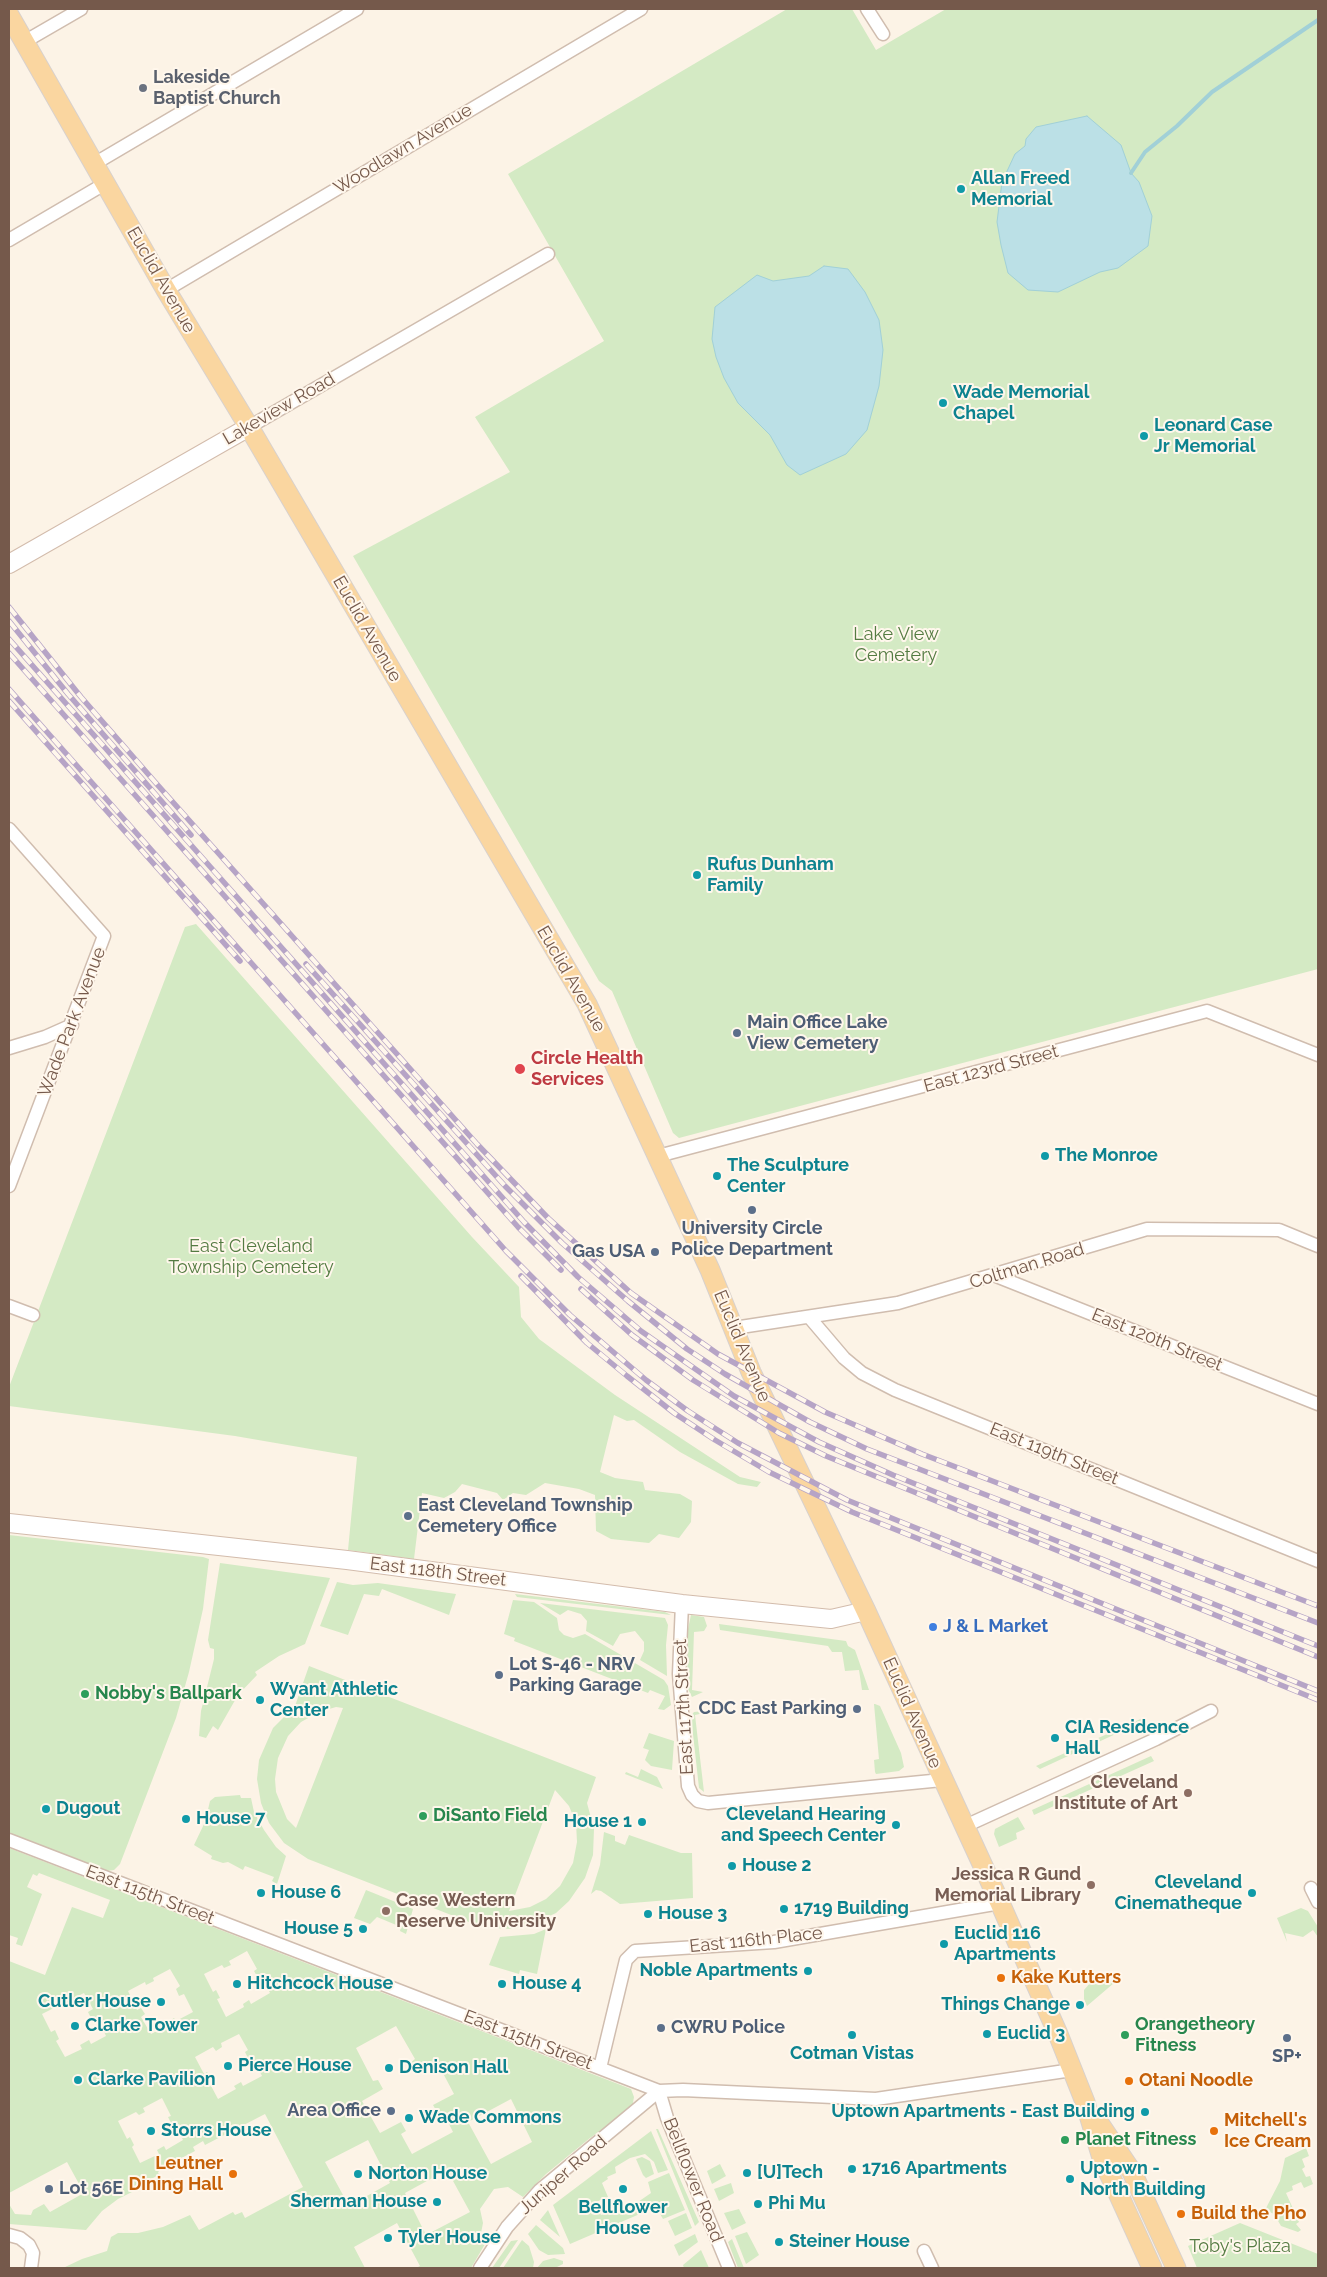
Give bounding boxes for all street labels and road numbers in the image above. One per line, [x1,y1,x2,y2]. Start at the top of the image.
street label: Woodlawn Avenue [330,99,476,199]
street label: Euclid Avenue [122,223,200,337]
street label: Lakeview Road [219,368,339,450]
street label: Euclid Avenue [328,572,406,686]
street label: Euclid Avenue [532,922,610,1036]
street label: Wade Park Avenue [34,944,110,1100]
street label: East 123rd Street [921,1041,1061,1097]
street label: Coltman Road [967,1238,1087,1294]
street label: Euclid Avenue [709,1287,775,1405]
street label: East 120th Street [1088,1304,1226,1376]
street label: East 119th Street [986,1418,1122,1490]
street label: East 118th Street [369,1553,507,1591]
street label: East 117th Street [670,1639,698,1775]
street label: Euclid Avenue [878,1654,946,1772]
street label: East 115th Street [83,1861,217,1929]
street label: East 116th Place [688,1922,824,1958]
street label: East 115th Street [461,2006,595,2074]
street label: Bellflower Road [658,2115,728,2245]
street label: Juniper Road [515,2131,611,2219]

